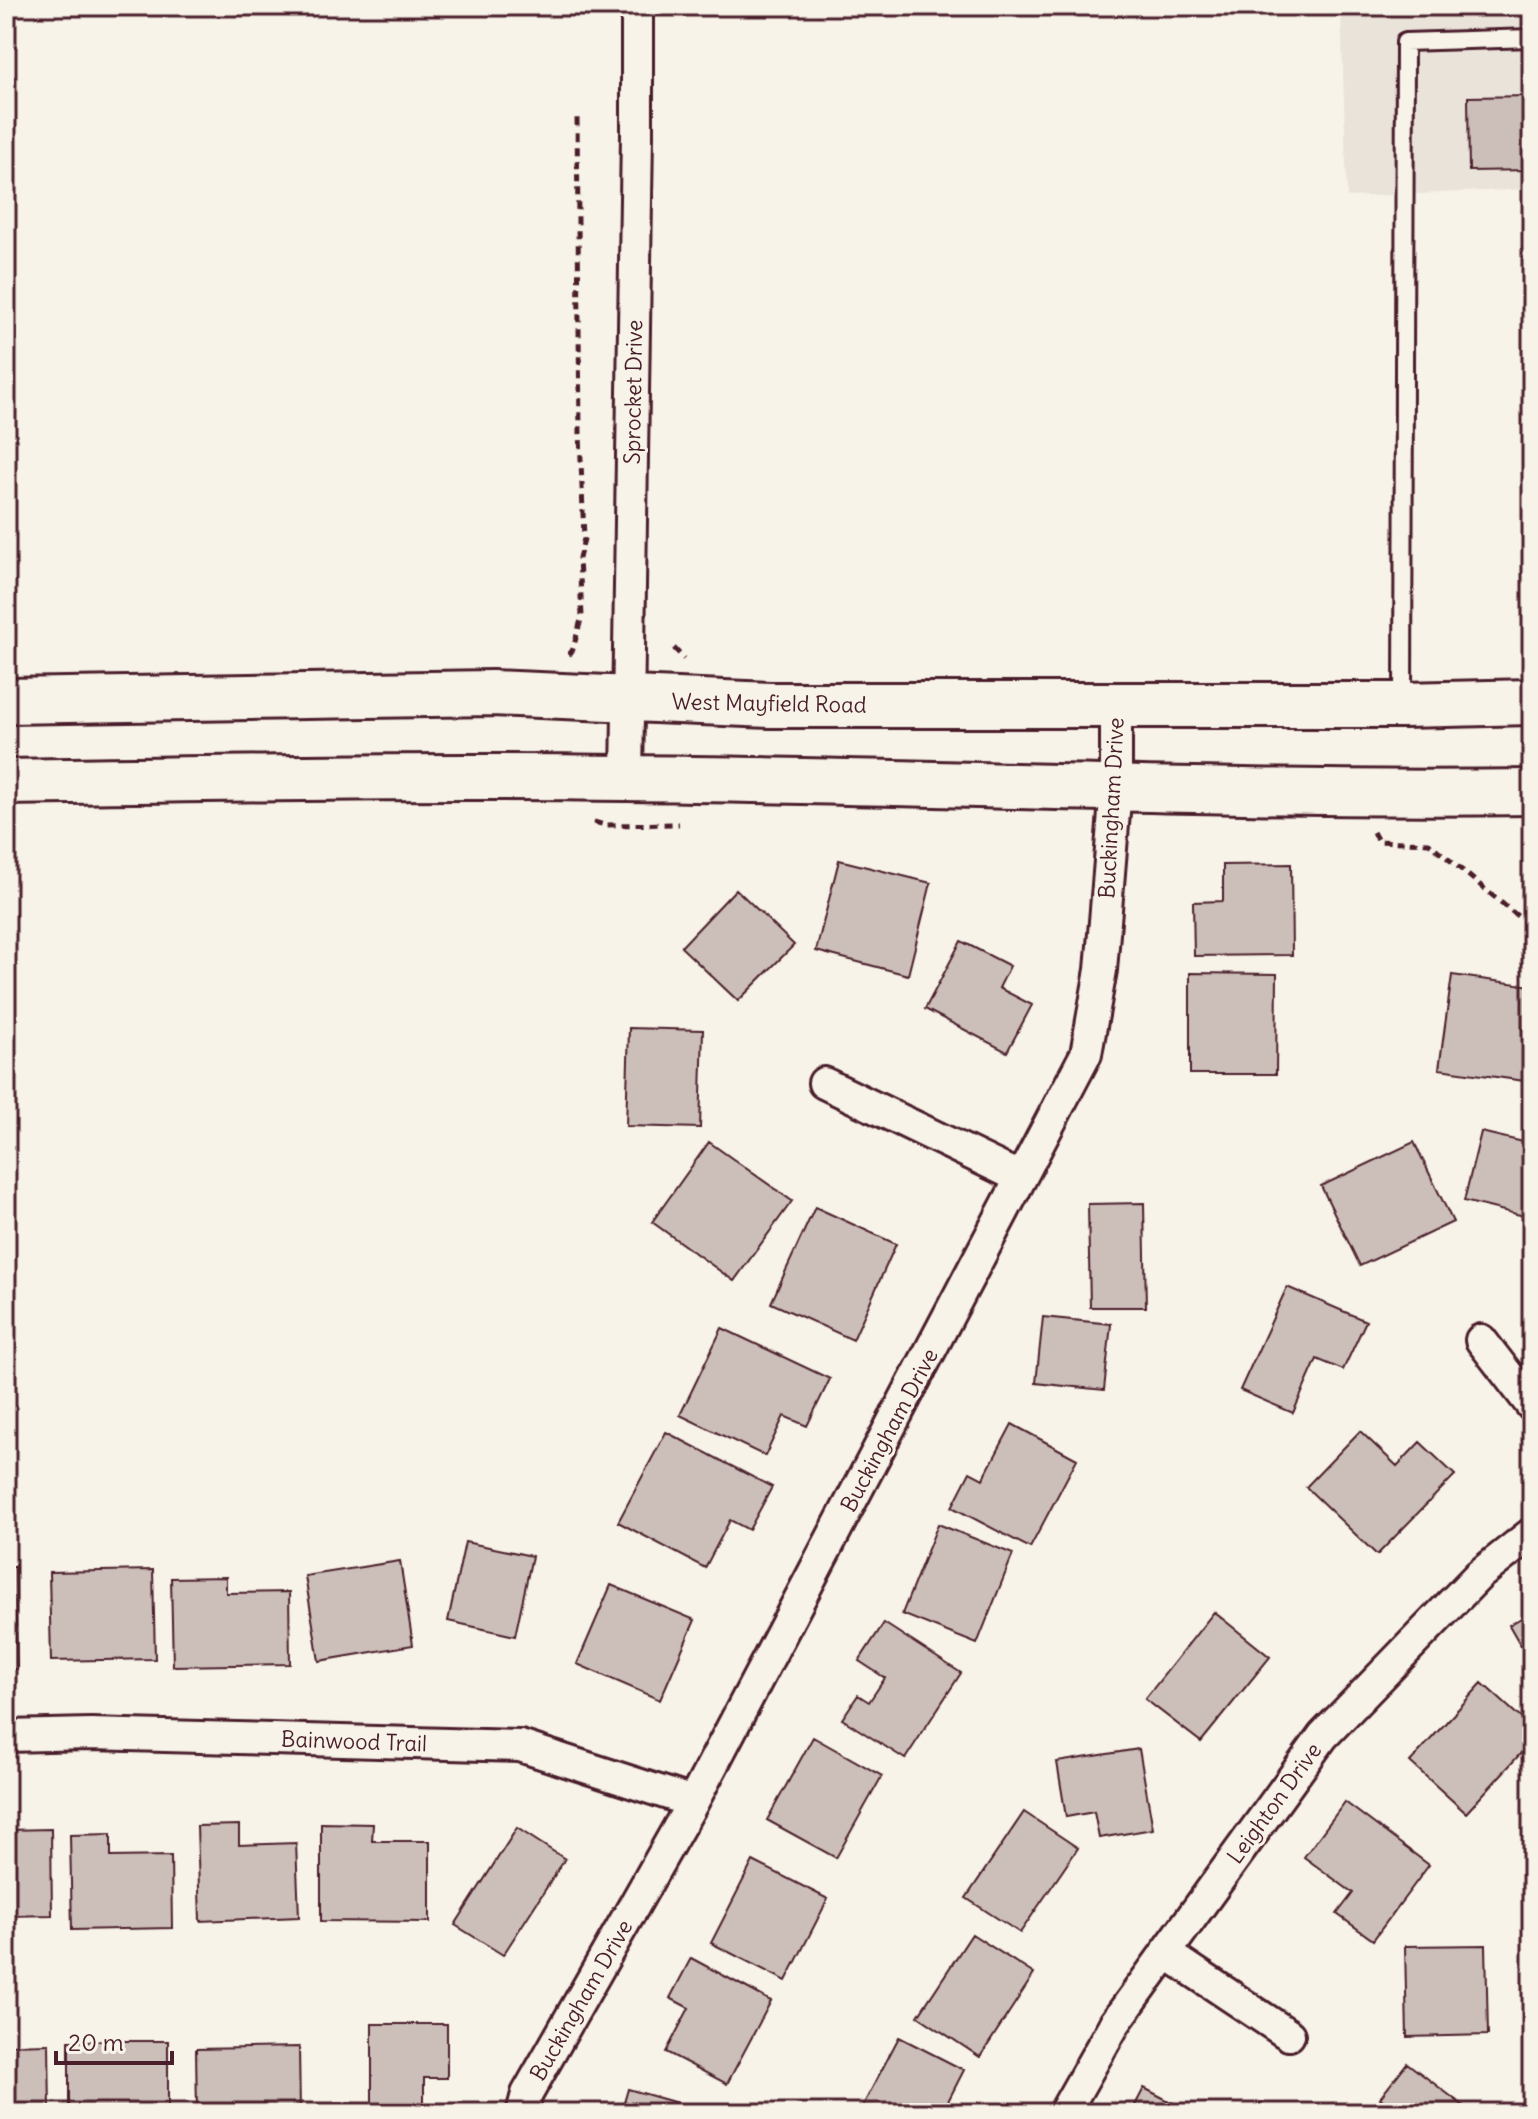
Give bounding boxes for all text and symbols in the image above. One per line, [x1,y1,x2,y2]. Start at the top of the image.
street label: Sprocket Drive [618,319,648,465]
street label: West Mayfield Road [671,687,867,719]
street label: Buckingham Drive [1092,717,1130,899]
street label: Buckingham Drive [834,1343,944,1517]
street label: Bainwood Trail [281,1724,427,1758]
street label: Leighton Drive [1221,1737,1327,1869]
street label: Buckingham Drive [524,1914,638,2086]
scale bar [56,2015,172,2065]
text: 20 m [68,2027,124,2057]

